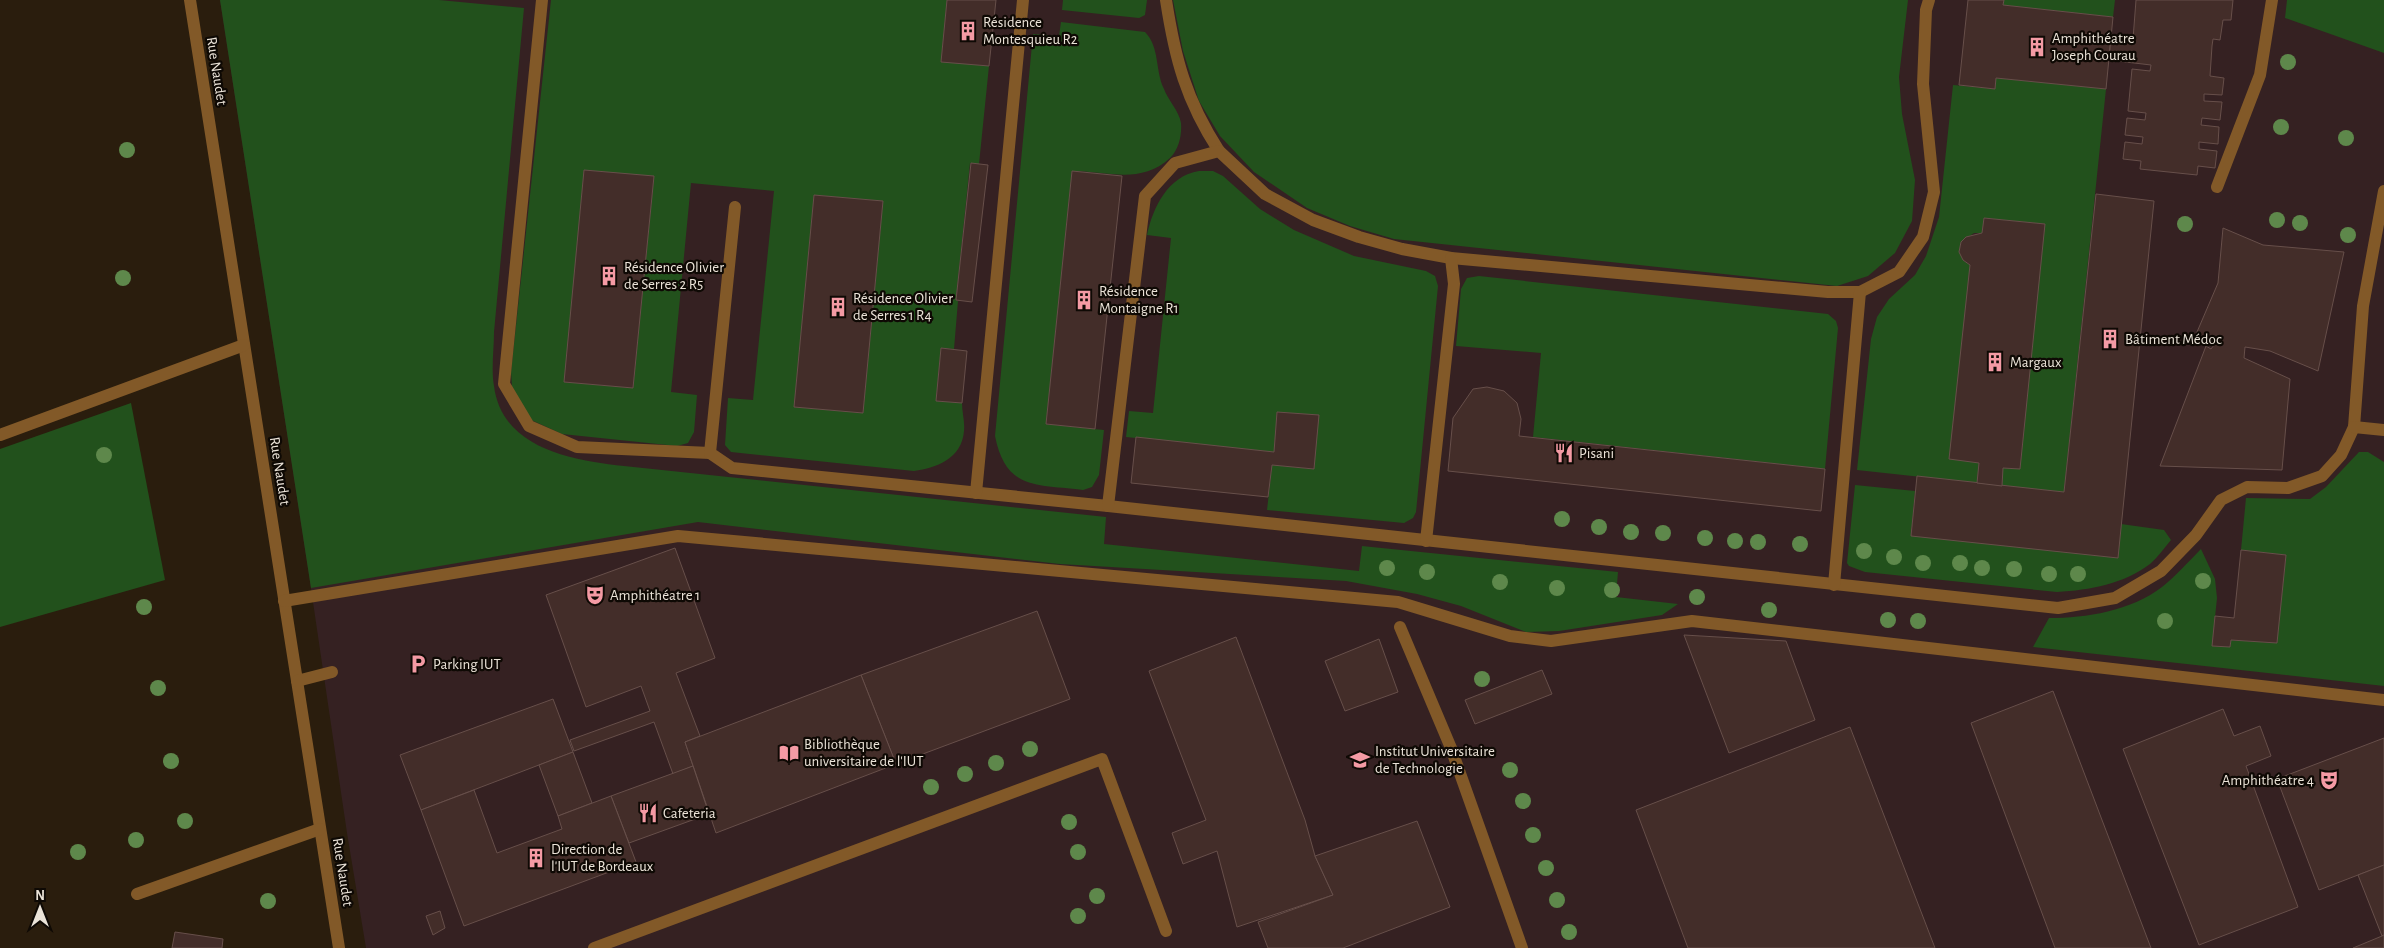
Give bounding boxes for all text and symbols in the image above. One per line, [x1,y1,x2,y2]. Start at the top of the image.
place label: Résidence Montesquieu R2 [983,15,1078,47]
building icon: Résidence Montesquieu R2 [957,20,979,42]
place label: Amphithéatre Joseph Courau [2052,31,2136,63]
street label: Rue Naudet [204,36,229,107]
building icon: Amphithéatre Joseph Courau [2026,36,2048,58]
place label: Résidence Olivier de Serres 2 R5 [624,260,724,292]
building icon: Résidence Olivier de Serres 2 R5 [598,265,620,287]
place label: Résidence Montaigne R1 [1099,284,1179,316]
building icon: Résidence Montaigne R1 [1073,289,1095,311]
place label: Résidence Olivier de Serres 1 R4 [853,291,953,323]
building icon: Résidence Olivier de Serres 1 R4 [827,296,849,318]
building icon: Bâtiment Médoc [2099,328,2121,350]
place label: Bâtiment Médoc [2125,332,2222,347]
building icon: Margaux [1984,351,2006,373]
place label: Margaux [2010,355,2062,370]
street label: Rue Naudet [267,436,292,507]
restaurant icon: Pisani [1553,442,1575,464]
place label: Pisani [1579,446,1614,461]
theatre icon: Amphithéatre 1 [584,584,606,606]
place label: Amphithéatre 1 [610,588,700,603]
parking icon: Parking IUT [407,653,429,675]
place label: Parking IUT [433,657,501,672]
place label: Bibliothèque universitaire de l'IUT [804,737,924,769]
library icon: Bibliothèque universitaire de l'IUT [778,742,800,764]
place label: Institut Universitaire de Technologie [1375,744,1495,776]
school or university icon: Institut Universitaire de Technologie [1349,749,1371,771]
theatre icon: Amphithéatre 4 [2318,769,2340,791]
place label: Amphithéatre 4 [2222,773,2314,788]
restaurant icon: Cafeteria [637,802,659,824]
place label: Cafeteria [663,806,716,821]
street label: Rue Naudet [330,837,355,908]
place label: Direction de l'IUT de Bordeaux [551,842,654,874]
building icon: Direction de l'IUT de Bordeaux [525,847,547,869]
north arrow [15,883,65,933]
text: N [35,889,45,903]

